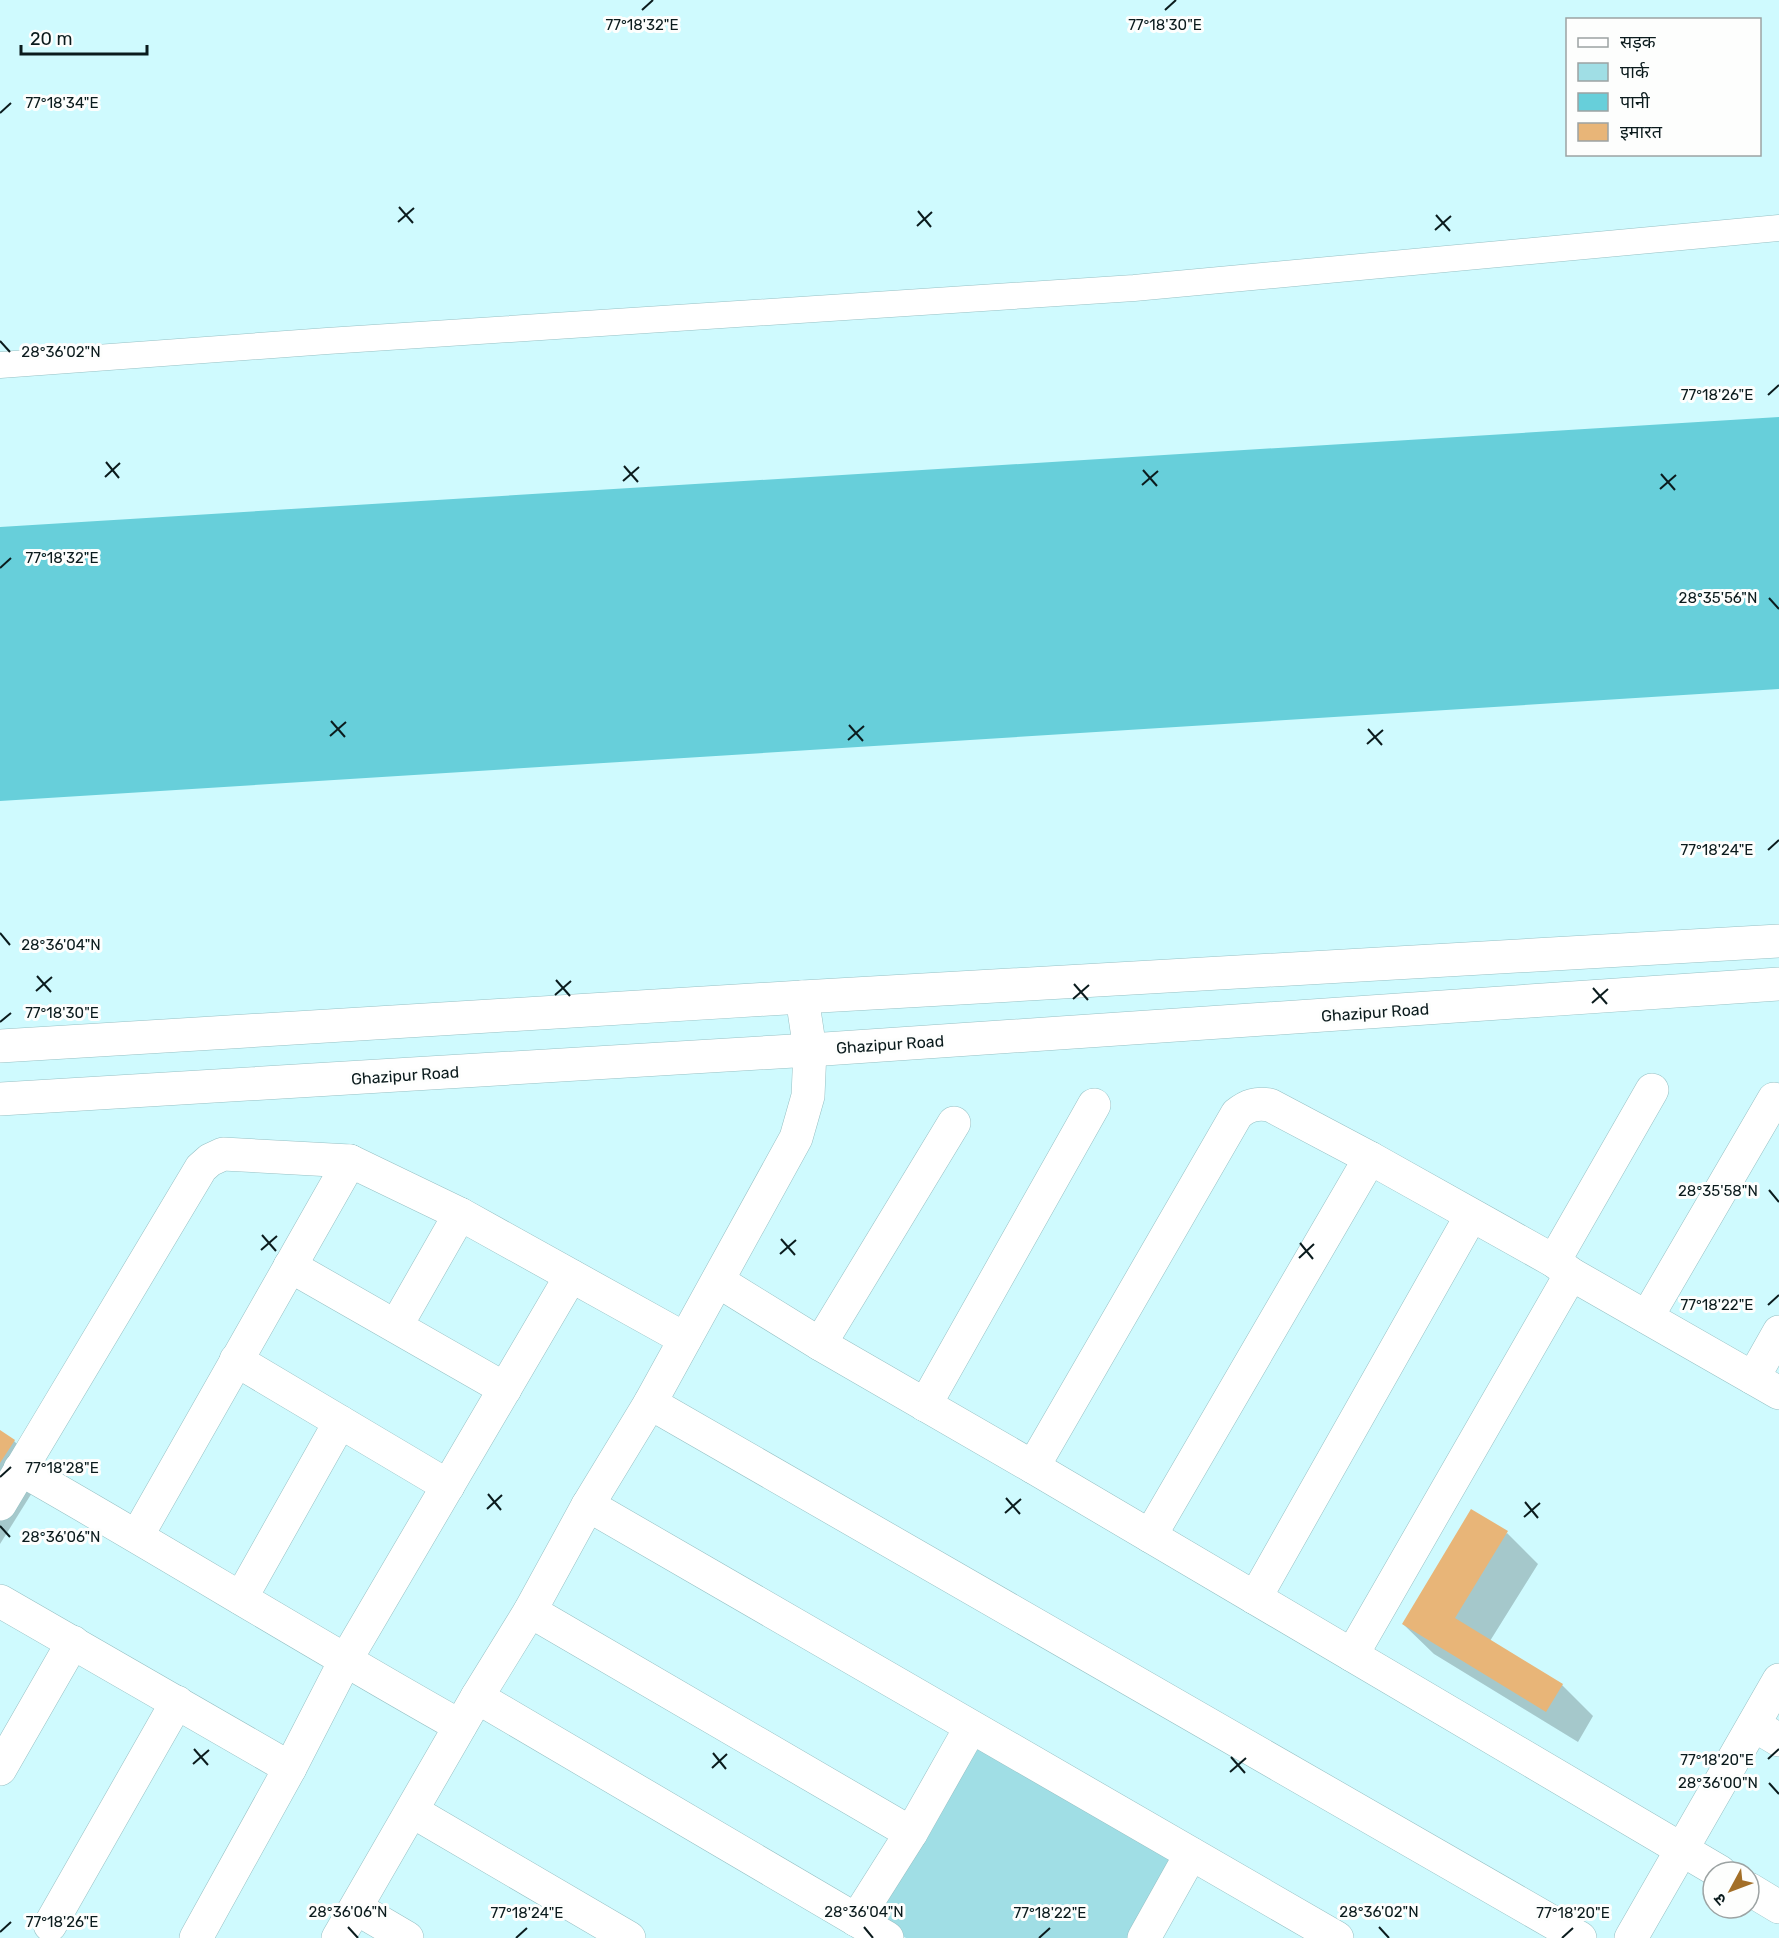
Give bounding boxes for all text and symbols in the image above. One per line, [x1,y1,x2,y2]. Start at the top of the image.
text: 77°18'32"E [606,16,678,34]
text: 77°18'30"E [1128,16,1202,34]
scale bar [21,18,147,56]
legend [1566,18,1761,156]
text: 20 m [30,28,72,50]
text: सड़क [1620,31,1657,53]
text: पार्क [1620,61,1650,83]
text: पानी [1620,91,1650,113]
text: 77°18'34"E [25,94,99,112]
text: इमारत [1620,121,1663,143]
text: 28°36'02"N [21,343,101,361]
text: 77°18'26"E [1681,386,1753,404]
text: 77°18'32"E [26,549,98,567]
text: 28°35'56"N [1679,589,1757,607]
text: 77°18'24"E [1681,841,1753,859]
text: 28°36'04"N [21,936,101,954]
street label: Ghazipur Road [1320,999,1430,1026]
text: 77°18'30"E [25,1004,99,1022]
street label: Ghazipur Road [835,1031,945,1058]
street label: Ghazipur Road [350,1062,460,1089]
text: 28°35'58"N [1678,1182,1758,1200]
text: 77°18'22"E [1681,1296,1753,1314]
text: 77°18'28"E [25,1459,99,1477]
text: 28°36'06"N [21,1528,101,1546]
text: 77°18'20"E [1680,1751,1754,1769]
text: 28°36'00"N [1678,1774,1758,1792]
north arrow [1701,1860,1761,1920]
text: उ [1709,1889,1730,1909]
text: 28°36'06"N [308,1903,388,1921]
text: 28°36'04"N [824,1903,904,1921]
text: 28°36'02"N [1339,1903,1419,1921]
text: 77°18'24"E [491,1904,563,1922]
text: 77°18'22"E [1014,1904,1086,1922]
text: 77°18'20"E [1536,1904,1610,1922]
text: 77°18'26"E [26,1913,98,1931]

